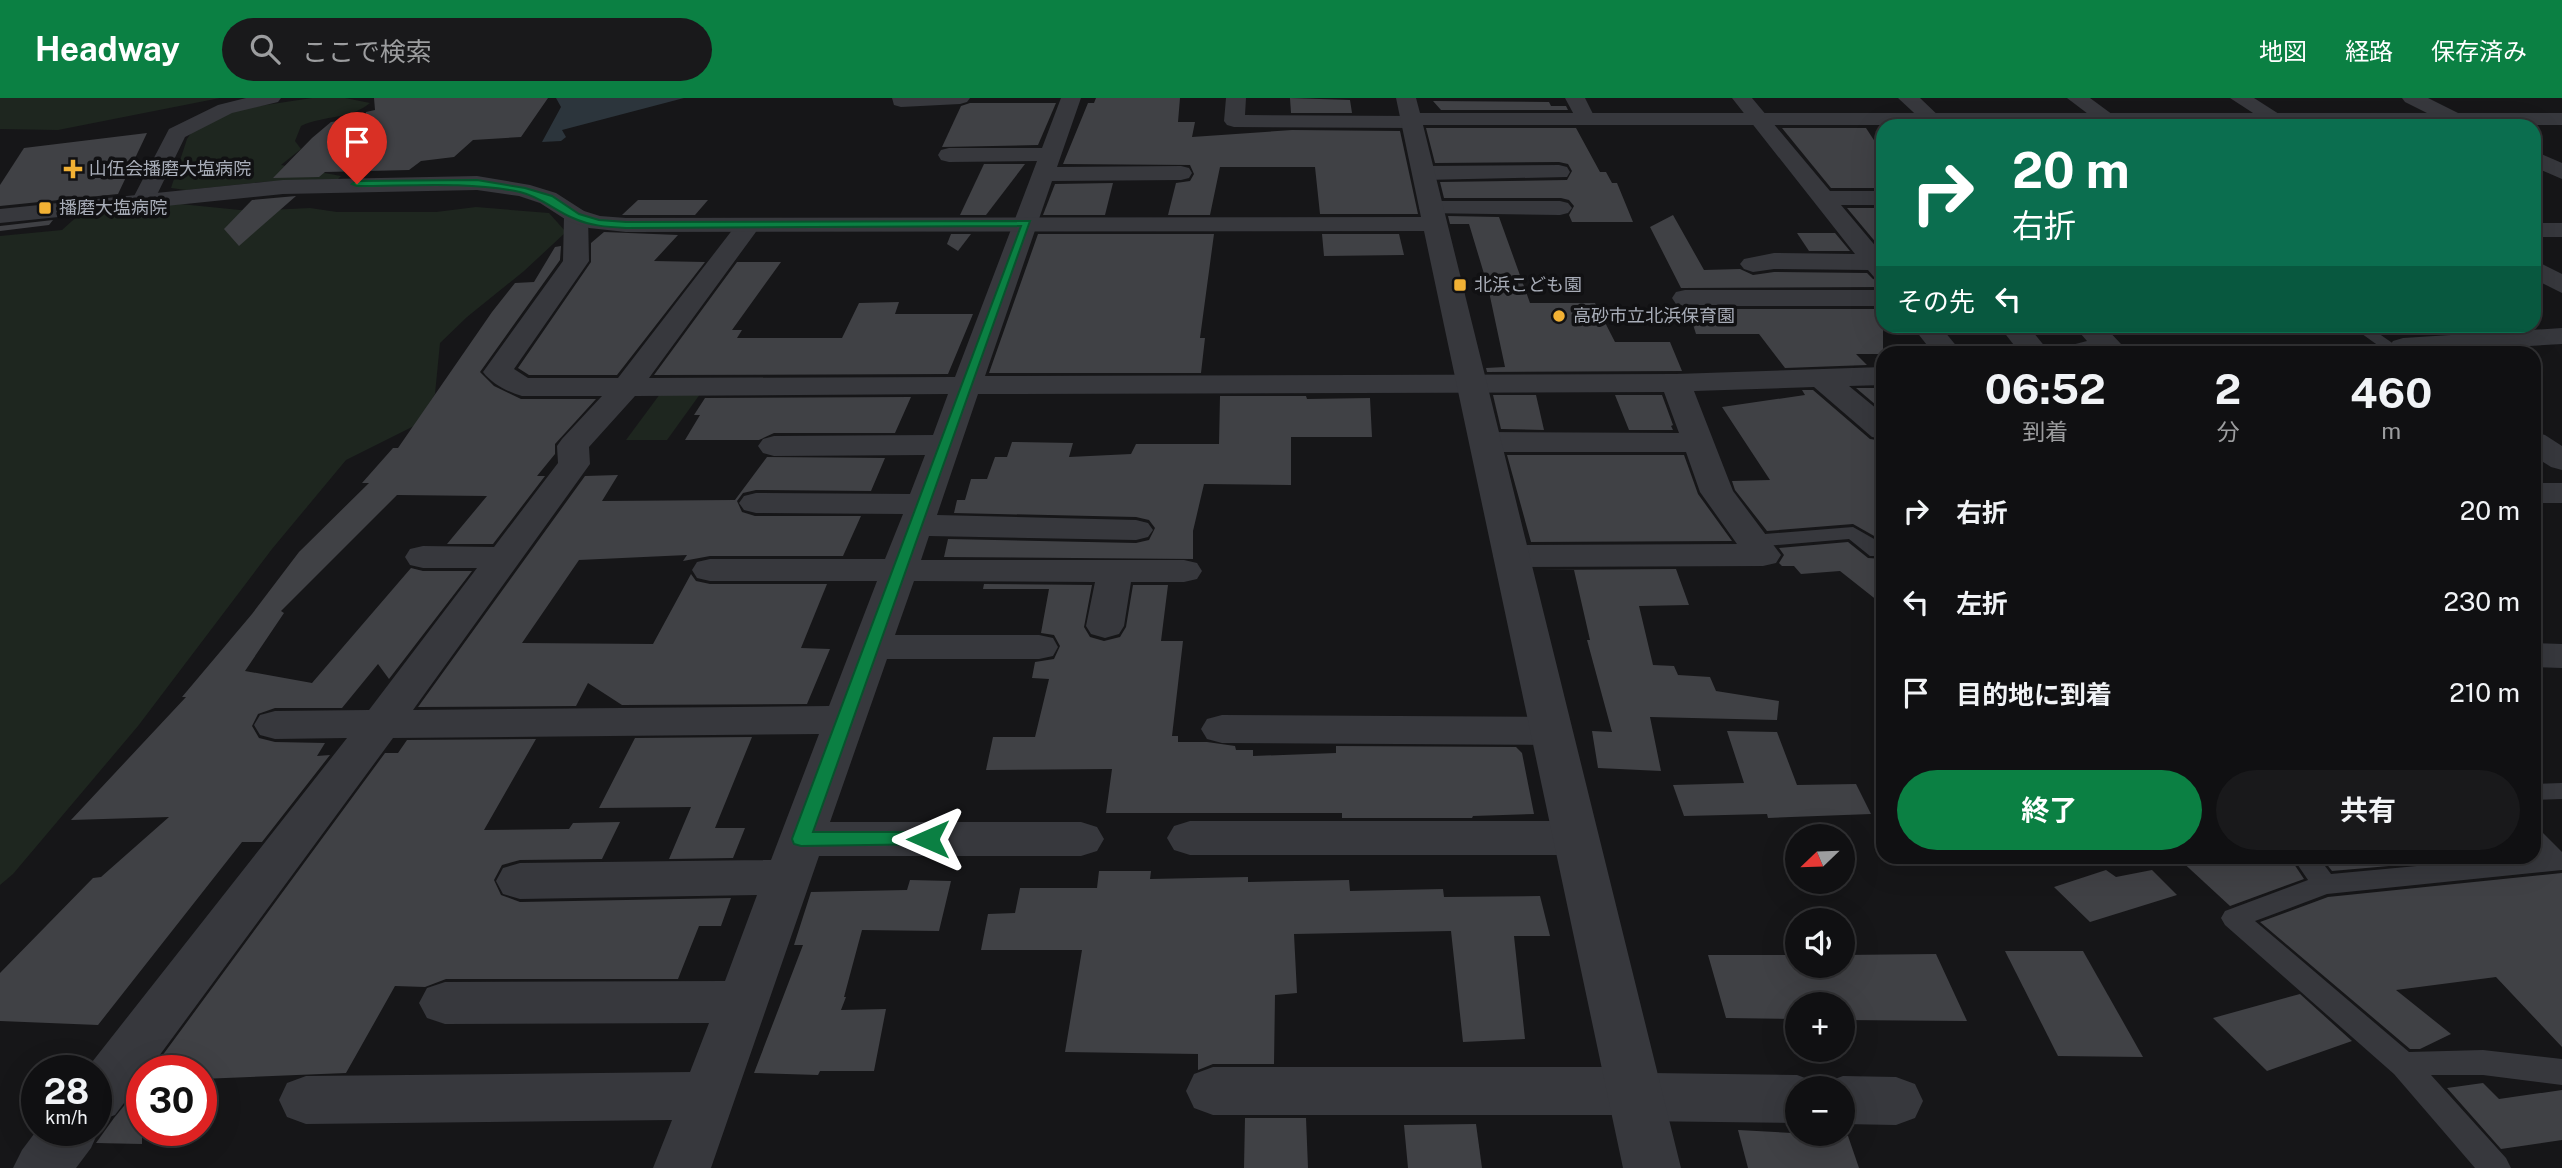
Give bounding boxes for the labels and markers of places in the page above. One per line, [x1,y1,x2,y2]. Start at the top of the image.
pin [327,112,387,184]
place label: 山伍会播磨大塩病院 [89,158,251,179]
marker: 山伍会播磨大塩病院 [63,159,83,179]
place label: 播磨大塩病院 [59,197,167,218]
marker: 播磨大塩病院 [37,200,53,216]
place label: 北浜こども園 [1474,274,1582,295]
marker: 北浜こども園 [1452,277,1468,293]
place label: 高砂市立北浜保育園 [1573,305,1735,326]
marker: 高砂市立北浜保育園 [1551,308,1567,324]

